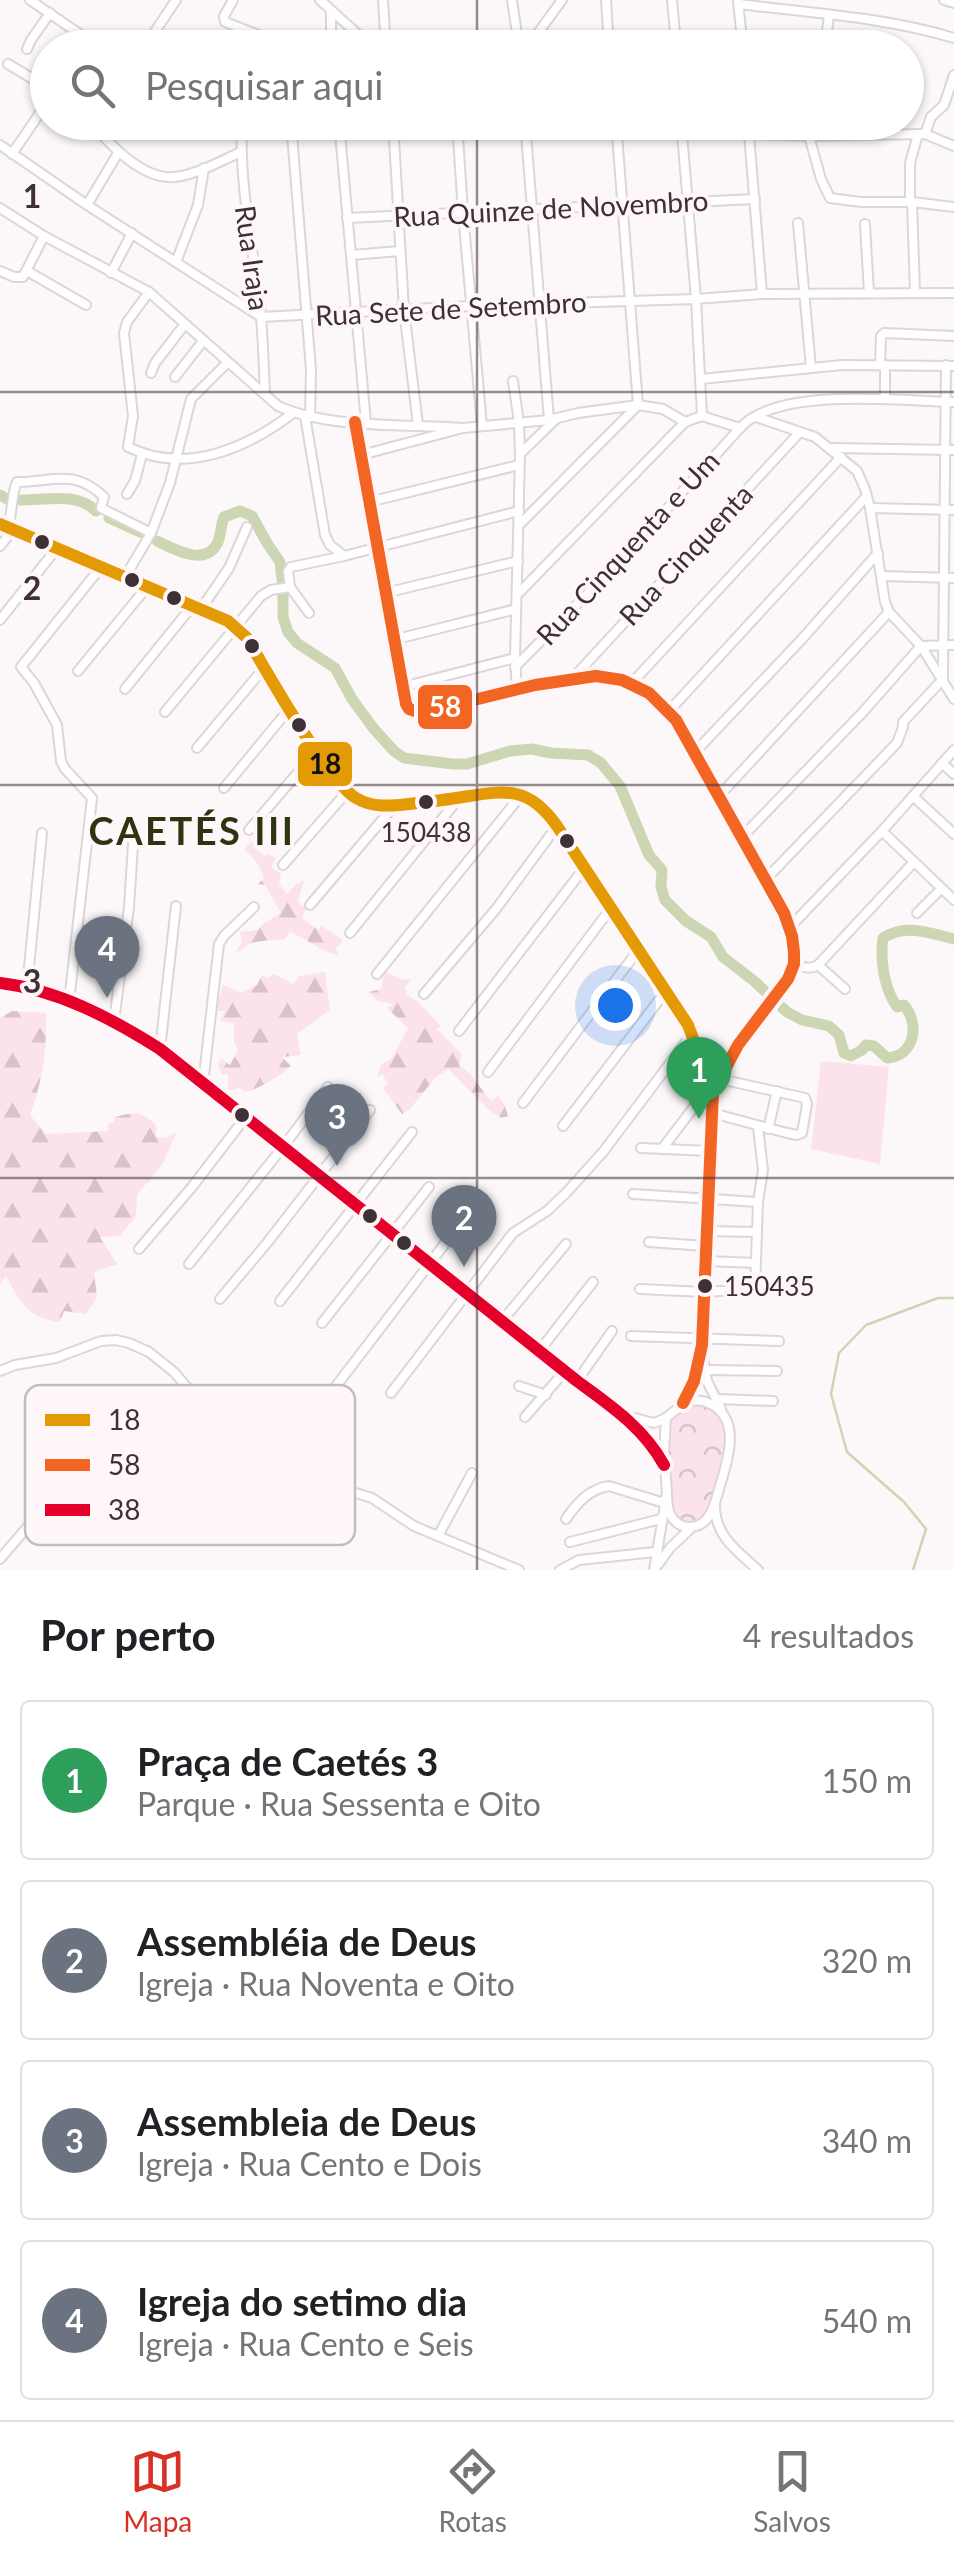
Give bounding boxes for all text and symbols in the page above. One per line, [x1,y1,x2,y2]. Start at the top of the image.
search box [30,30,924,140]
icon: search [65,58,120,113]
text: Pesquisar aqui [145,62,384,108]
text: 1 [23,176,41,215]
street label: Rua Quinze de Novembro [393,183,709,233]
street label: Rua Iraja [229,203,277,313]
street label: Rua Sete de Setembro [314,284,588,332]
street label: Rua Cinquenta e Um [530,444,726,652]
street label: Rua Cinquenta [612,478,760,632]
unlabelled marker [32,532,52,552]
text: 2 [23,568,41,607]
unlabelled marker [122,570,142,590]
unlabelled marker [164,588,184,608]
unlabelled marker [242,636,262,656]
line badge: 58 [416,683,474,731]
text: 58 [429,689,461,723]
unlabelled marker [289,715,309,735]
line badge: 18 [296,740,354,788]
text: 18 [309,746,341,780]
marker: 150438 [416,792,436,812]
district label: CAETÉS III [89,807,295,853]
place label: 150438 [381,816,471,848]
unlabelled marker [557,831,577,851]
pin: 4 [74,916,140,998]
text: 3 [23,961,41,1000]
your location [590,980,641,1031]
pin: 1 [666,1036,732,1119]
pin: 3 [304,1084,370,1166]
unlabelled marker [232,1105,252,1125]
pin: 2 [432,1184,496,1267]
unlabelled marker [360,1206,380,1226]
unlabelled marker [394,1233,414,1253]
place label: 150435 [724,1270,814,1302]
marker: 150435 [695,1276,715,1296]
legend [25,1385,355,1545]
text: 18 [108,1402,140,1436]
text: 58 [108,1447,140,1481]
text: 38 [108,1492,140,1526]
text: Por perto [40,1610,216,1660]
text: 4 resultados [743,1616,914,1655]
text: Praça de Caetés 3 [137,1738,438,1784]
text: 1 [65,1761,84,1800]
text: 150 m [822,1761,912,1800]
text: Parque · Rua Sessenta e Oito [137,1784,541,1823]
text: Assembléia de Deus [137,1918,477,1964]
text: 2 [65,1941,84,1980]
text: 320 m [822,1941,912,1980]
text: Igreja · Rua Noventa e Oito [137,1964,515,2003]
text: Assembleia de Deus [137,2098,477,2144]
text: 3 [65,2121,84,2160]
text: 340 m [822,2121,912,2160]
text: Igreja · Rua Cento e Dois [137,2144,482,2183]
text: Igreja do setimo dia [137,2278,467,2324]
text: 4 [65,2301,84,2340]
text: 540 m [822,2301,912,2340]
text: Igreja · Rua Cento e Seis [137,2324,474,2363]
tab: Mapa [123,2444,192,2538]
tab: Rotas [439,2444,507,2538]
tab: Salvos [753,2444,831,2538]

